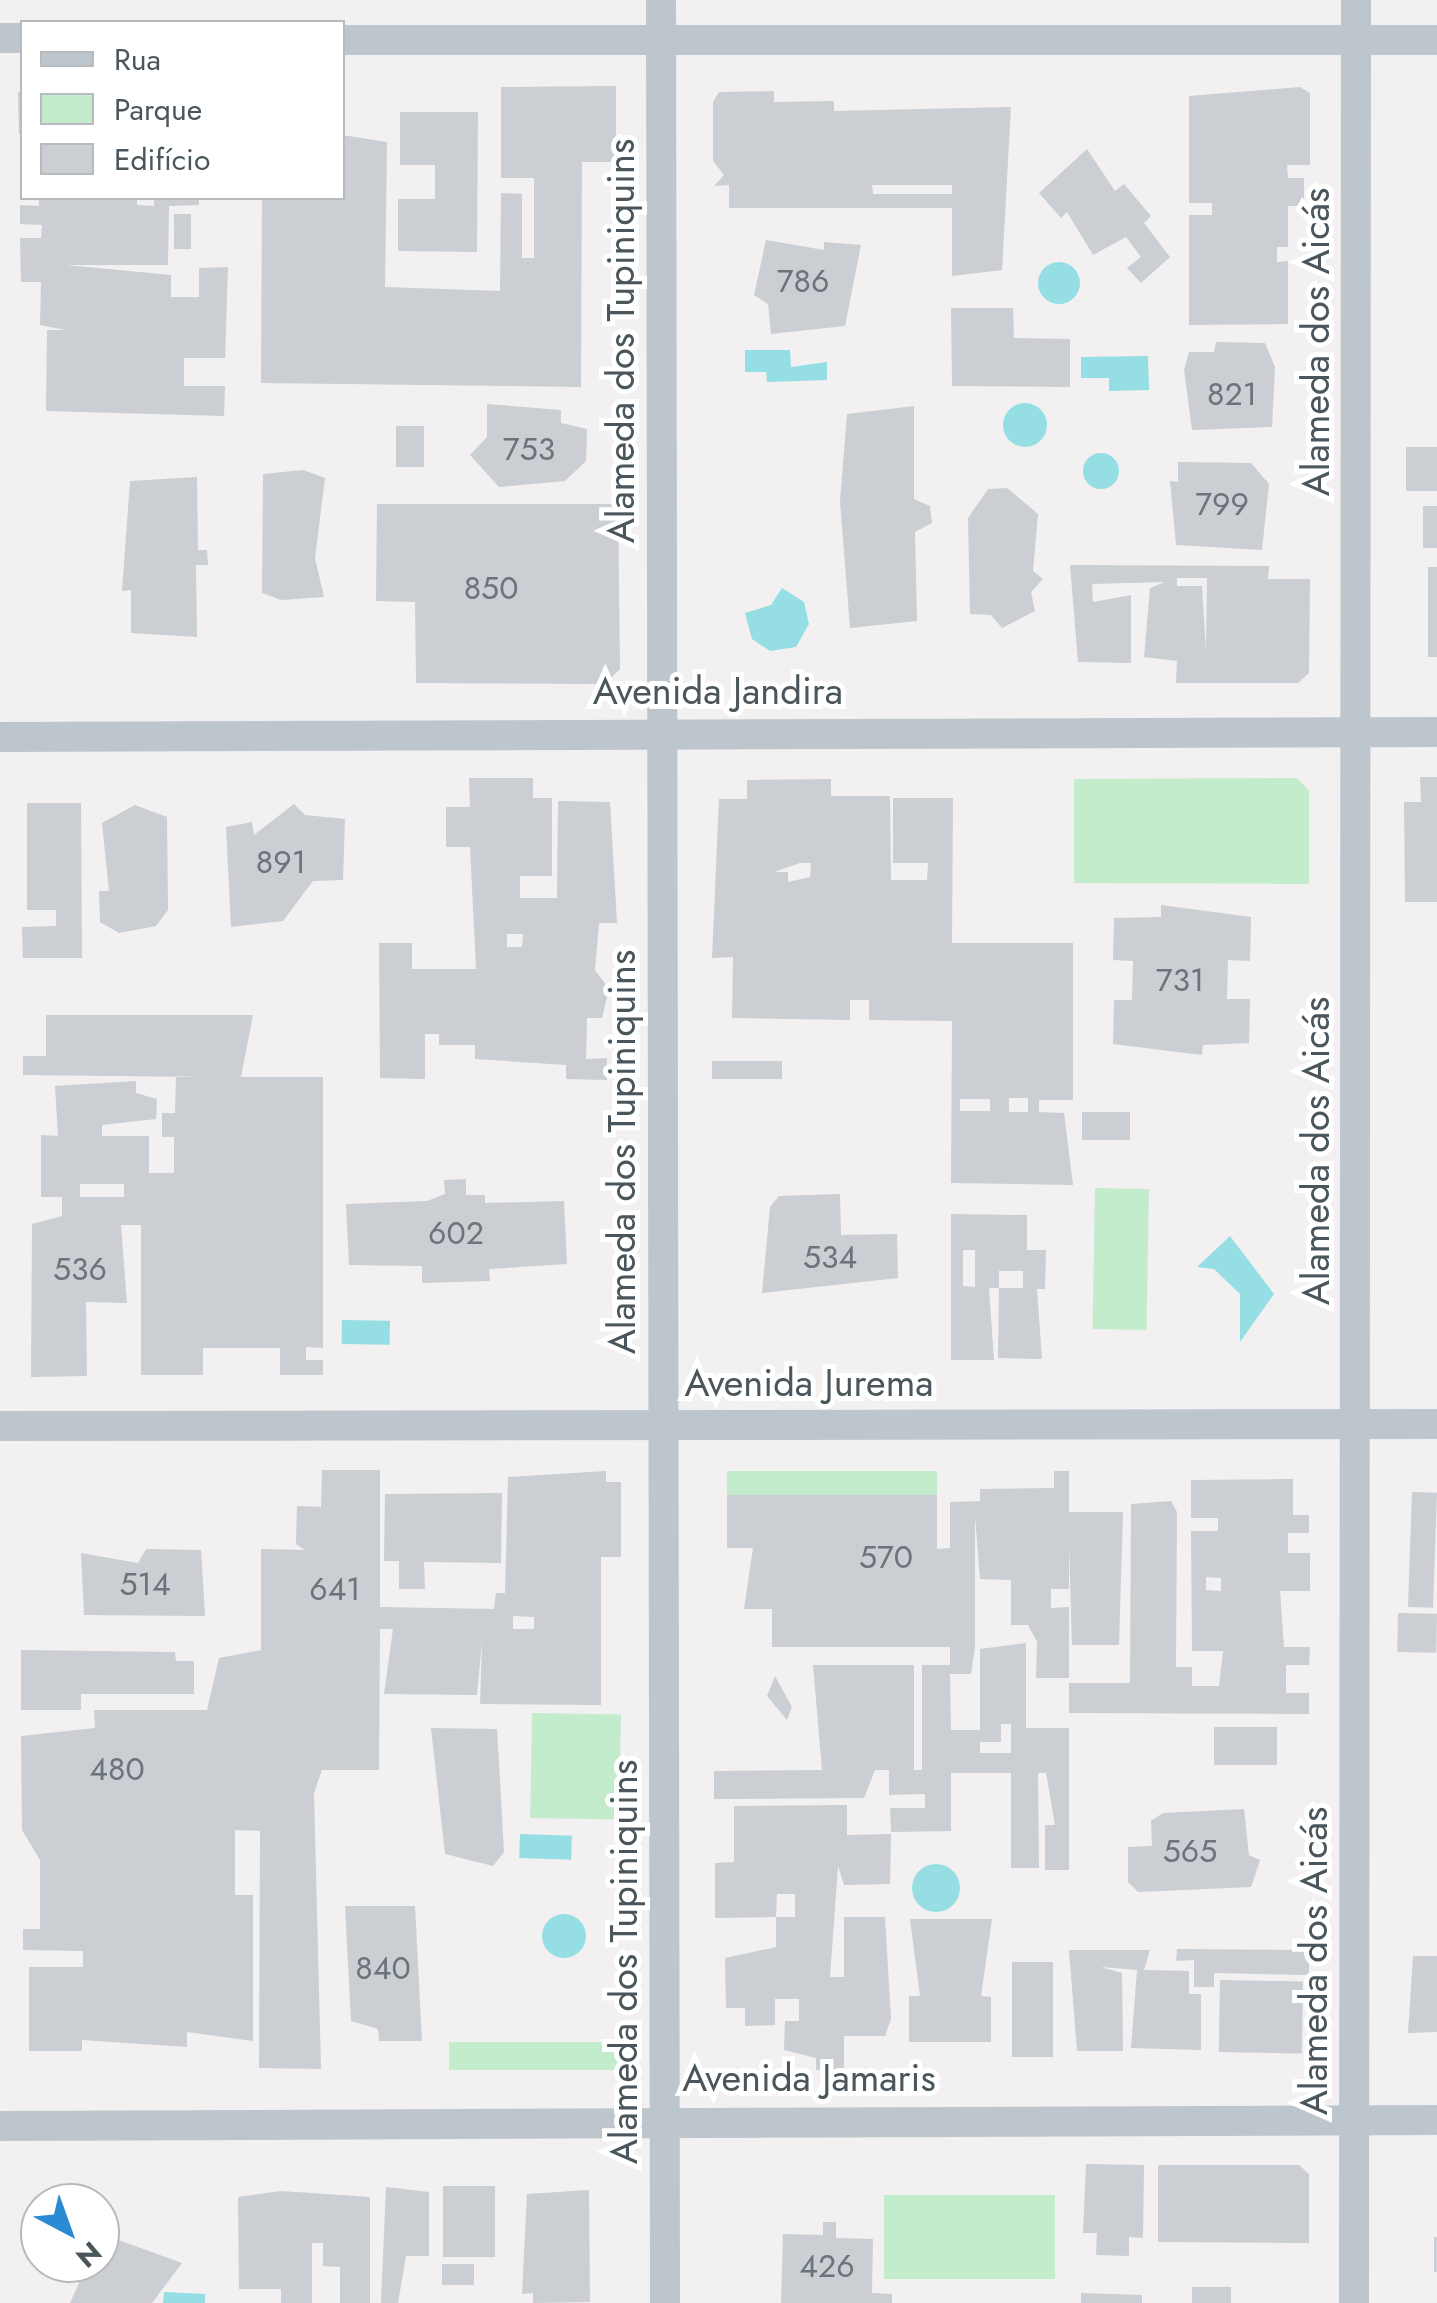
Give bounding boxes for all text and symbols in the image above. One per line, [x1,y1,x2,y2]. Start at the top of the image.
legend [20,20,345,200]
text: Rua [114,38,161,81]
text: Parque [114,88,202,131]
text: Edifício [114,138,210,181]
street label: Alameda dos Tupiniquins [598,139,644,543]
street label: Alameda dos Aicás [1293,188,1339,496]
house number: 786 [777,262,829,300]
house number: 821 [1207,375,1257,413]
house number: 753 [503,430,555,468]
house number: 799 [1195,485,1249,523]
house number: 850 [464,569,518,607]
street label: Avenida Jandira [593,668,843,714]
house number: 891 [256,843,306,881]
street label: Alameda dos Tupiniquins [599,950,645,1354]
house number: 731 [1156,961,1204,999]
street label: Alameda dos Aicás [1293,997,1339,1305]
house number: 602 [428,1214,484,1252]
house number: 534 [803,1238,857,1276]
house number: 536 [53,1250,107,1288]
street label: Avenida Jurema [684,1360,934,1406]
house number: 570 [859,1538,913,1576]
house number: 514 [119,1565,171,1603]
house number: 641 [309,1570,361,1608]
house number: 480 [89,1750,145,1788]
street label: Alameda dos Tupiniquins [601,1760,647,2164]
street label: Alameda dos Aicás [1291,1807,1337,2115]
house number: 565 [1163,1832,1217,1870]
house number: 840 [355,1949,411,1987]
street label: Avenida Jamaris [682,2055,936,2101]
north arrow [20,2183,120,2283]
text: N [67,2232,111,2277]
house number: 426 [799,2247,855,2285]

